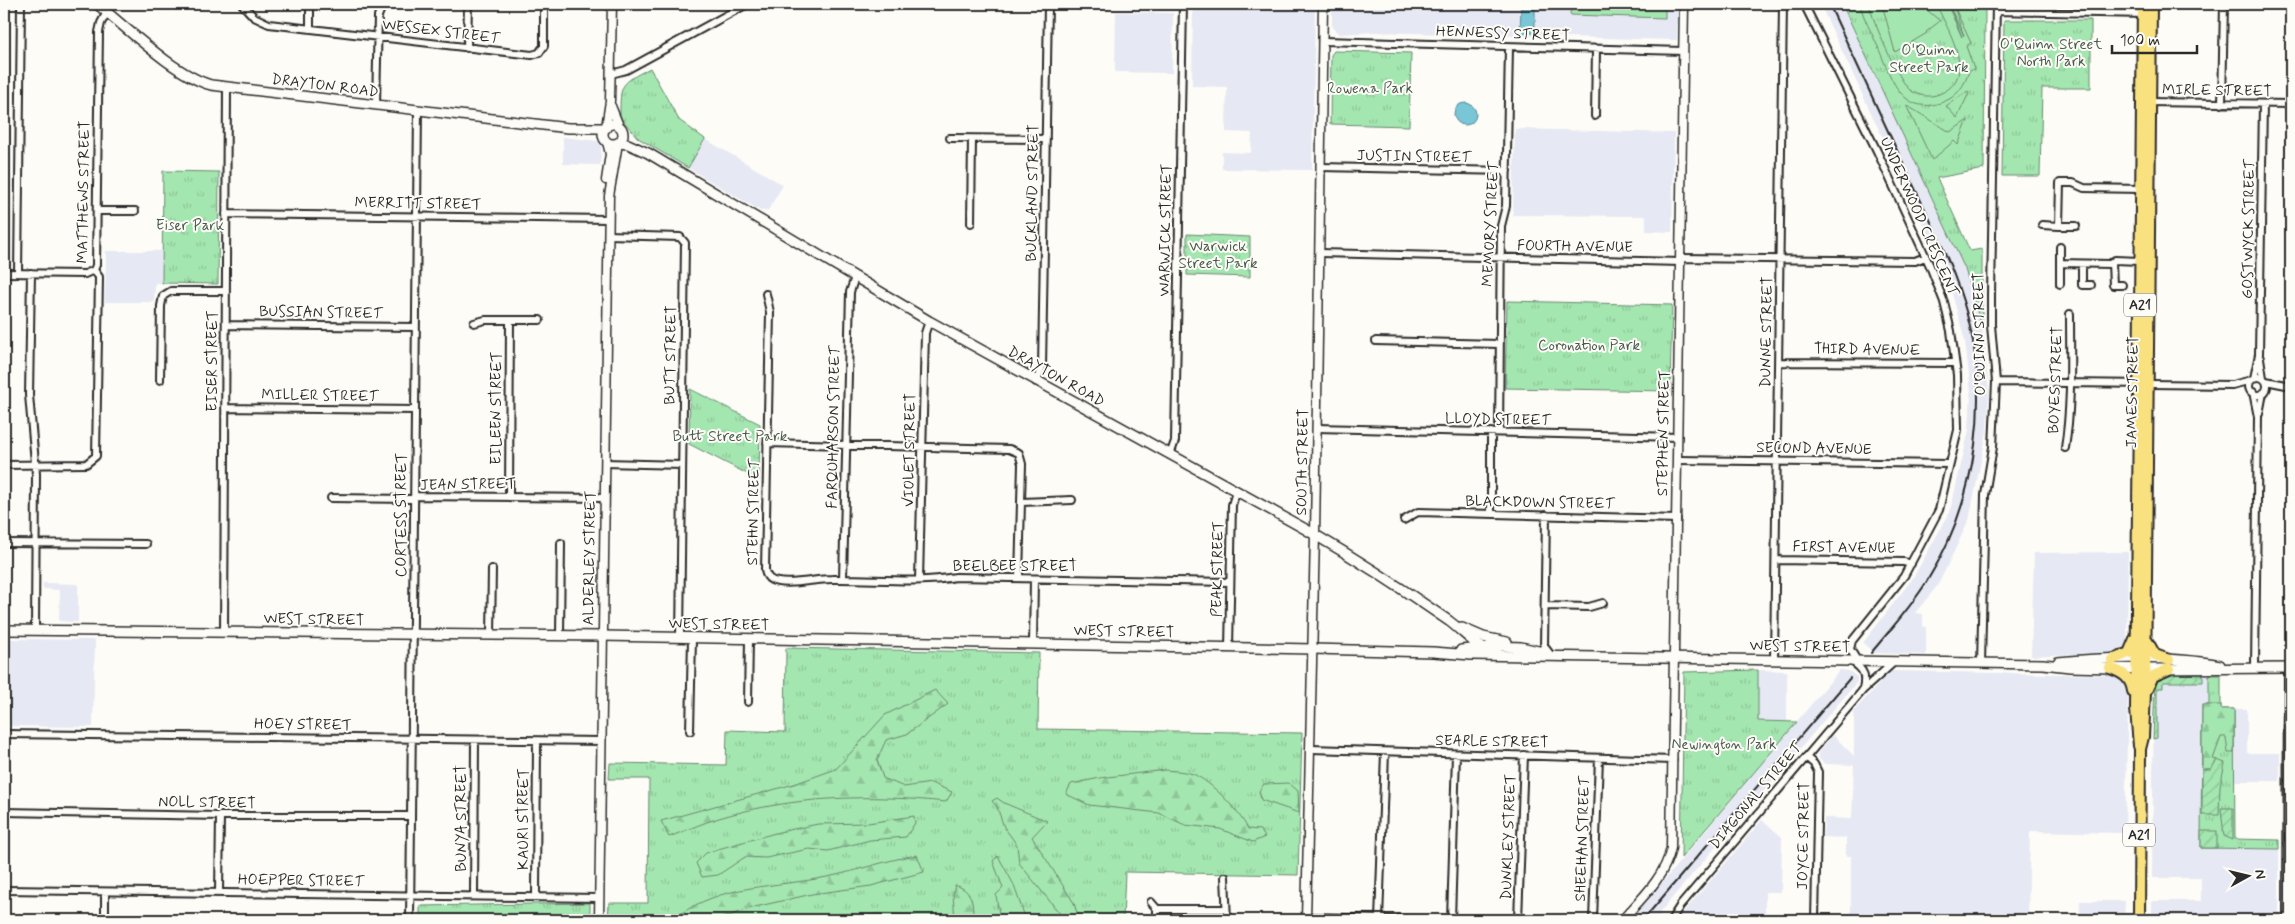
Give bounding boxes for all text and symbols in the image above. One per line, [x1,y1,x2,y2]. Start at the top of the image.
street label: WESSEX STREET [381,15,502,49]
street label: HENNESSY STREET [1436,22,1571,46]
scale bar [2112,22,2198,54]
text: 100 m [2120,31,2160,51]
park label: O'Quinn Street North Park [2000,35,2102,72]
park label: O'Quinn Street Park [1889,41,1969,78]
street label: DRAYTON ROAD [270,69,380,103]
park label: Rowena Park [1327,79,1413,99]
street label: MIRLE STREET [2162,80,2272,102]
street label: MATTHEWS STREET [73,120,95,264]
street label: BUCKLAND STREET [1022,124,1044,262]
street label: UNDERWOOD CRESCENT [1875,134,1964,301]
street label: JUSTIN STREET [1356,146,1472,168]
street label: GOSTWYCK STREET [2238,158,2260,299]
street label: MEMORY STREET [1478,160,1504,287]
street label: WARWICK STREET [1155,163,1177,297]
street label: MERRITT STREET [354,193,482,215]
park label: Eiser Park [156,216,225,236]
street label: FOURTH AVENUE [1517,236,1633,258]
park label: Warwick Street Park [1178,237,1258,274]
street label: O'QUINN STREET [1969,272,1991,396]
street label: DUNNE STREET [1756,276,1778,388]
road number: A21 [2124,294,2156,316]
street label: BUSSIAN STREET [259,302,384,324]
street label: BUTT STREET [660,305,682,405]
street label: EISER STREET [203,310,223,412]
street label: BOYES STREET [2044,326,2068,434]
street label: JAMES STREET [2122,335,2144,448]
park label: Coronation Park [1538,336,1641,356]
street label: THIRD AVENUE [1814,339,1921,361]
street label: DRAYTON ROAD [1004,342,1108,412]
street label: FARQUHARSON STREET [823,344,845,509]
street label: EILEEN STREET [487,351,507,465]
street label: STEPHEN STREET [1653,370,1675,496]
street label: MILLER STREET [261,385,380,407]
street label: VIOLET STREET [899,392,921,507]
street label: SOUTH STREET [1292,408,1314,516]
street label: LLOYD STREET [1445,409,1552,431]
park label: Butt Street Park [673,427,788,447]
street label: SECOND AVENUE [1756,438,1872,460]
street label: CORTESS STREET [392,453,412,577]
street label: STEHN STREET [743,458,765,566]
street label: JEAN STREET [420,474,516,496]
street label: ALDERLEY STREET [579,490,601,626]
street label: BLACKDOWN STREET [1465,492,1616,514]
street label: PEAK STREET [1207,521,1229,617]
street label: FIRST AVENUE [1792,537,1896,559]
street label: BEELBEE STREET [953,557,1078,577]
street label: WEST STREET [263,609,365,631]
street label: WEST STREET [668,614,770,636]
street label: WEST STREET [1073,621,1175,643]
street label: WEST STREET [1749,636,1851,658]
street label: HOEY STREET [254,714,352,736]
street label: SEARLE STREET [1435,731,1549,753]
park label: Newington Park [1672,735,1776,755]
street label: DIAGONAL STREET [1705,737,1808,854]
street label: BUNYA STREET [452,764,472,872]
street label: KAURI STREET [514,768,534,870]
street label: DUNKLEY STREET [1497,774,1521,900]
street label: SHEEHAN STREET [1571,775,1595,902]
street label: JOYCE STREET [1793,782,1815,890]
street label: NOLL STREET [158,792,256,814]
road number: A21 [2123,824,2155,846]
north arrow [2222,852,2272,902]
text: N [2250,868,2269,880]
street label: HOEPPER STREET [238,870,365,892]

